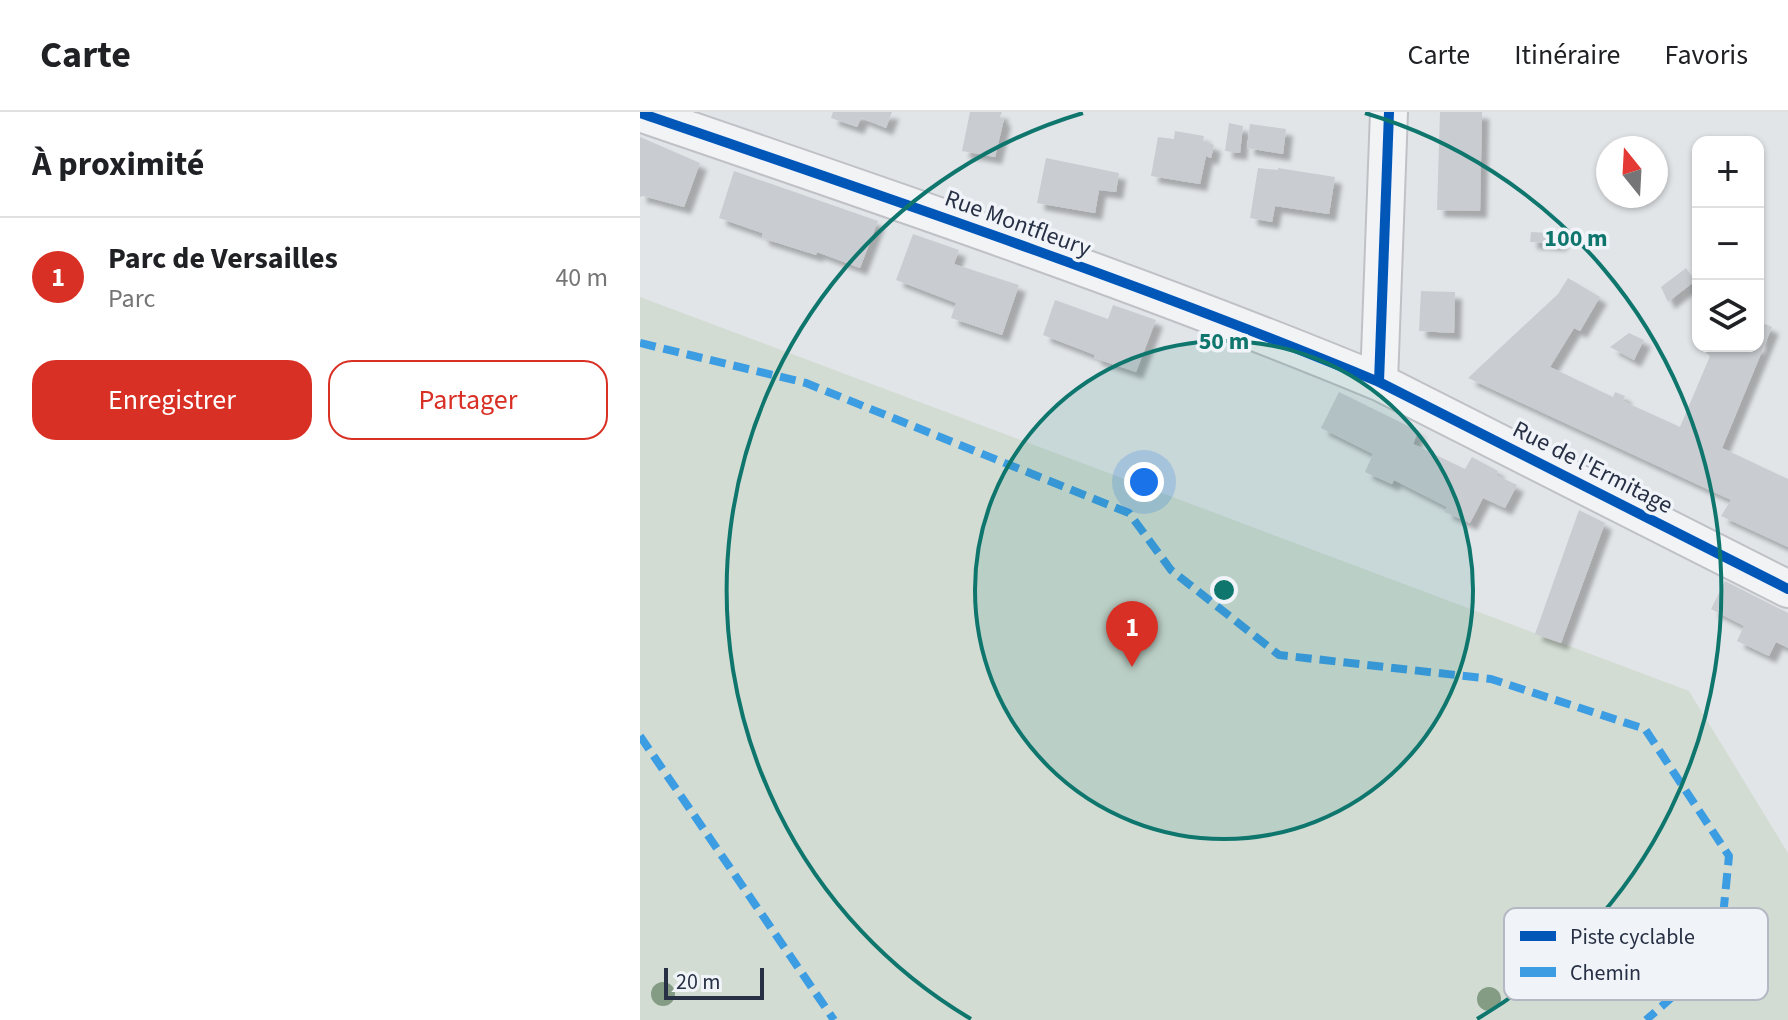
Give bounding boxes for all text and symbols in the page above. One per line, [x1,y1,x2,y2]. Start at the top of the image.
text: Carte [40,28,131,82]
text: Carte [1407,35,1470,75]
text: Itinéraire [1514,35,1621,75]
text: Favoris [1665,35,1748,75]
north arrow [1596,136,1668,208]
map controls [1692,136,1764,352]
button: + [1692,136,1764,208]
text: À proximité [32,140,204,189]
street label: Rue Montfleury [940,181,1096,266]
button: − [1692,208,1764,280]
text: 100 m [1544,221,1608,256]
text: Parc de Versailles [108,237,338,280]
text: 1 [51,259,65,296]
text: 40 m [555,259,608,296]
text: Parc [108,280,155,317]
button: layers [1692,280,1764,352]
text: 50 m [1199,324,1249,359]
button: Enregistrer [32,360,312,440]
button: Partager [328,360,608,440]
street label: Rue de l'Ermitage [1507,412,1679,523]
your location [1124,462,1164,502]
centre of rings [1210,576,1238,604]
pin: 1 [1106,601,1158,667]
legend [1504,908,1768,1000]
text: Piste cyclable [1570,921,1695,953]
text: Chemin [1570,957,1641,989]
scale bar [664,964,764,1000]
text: 20 m [676,966,721,998]

